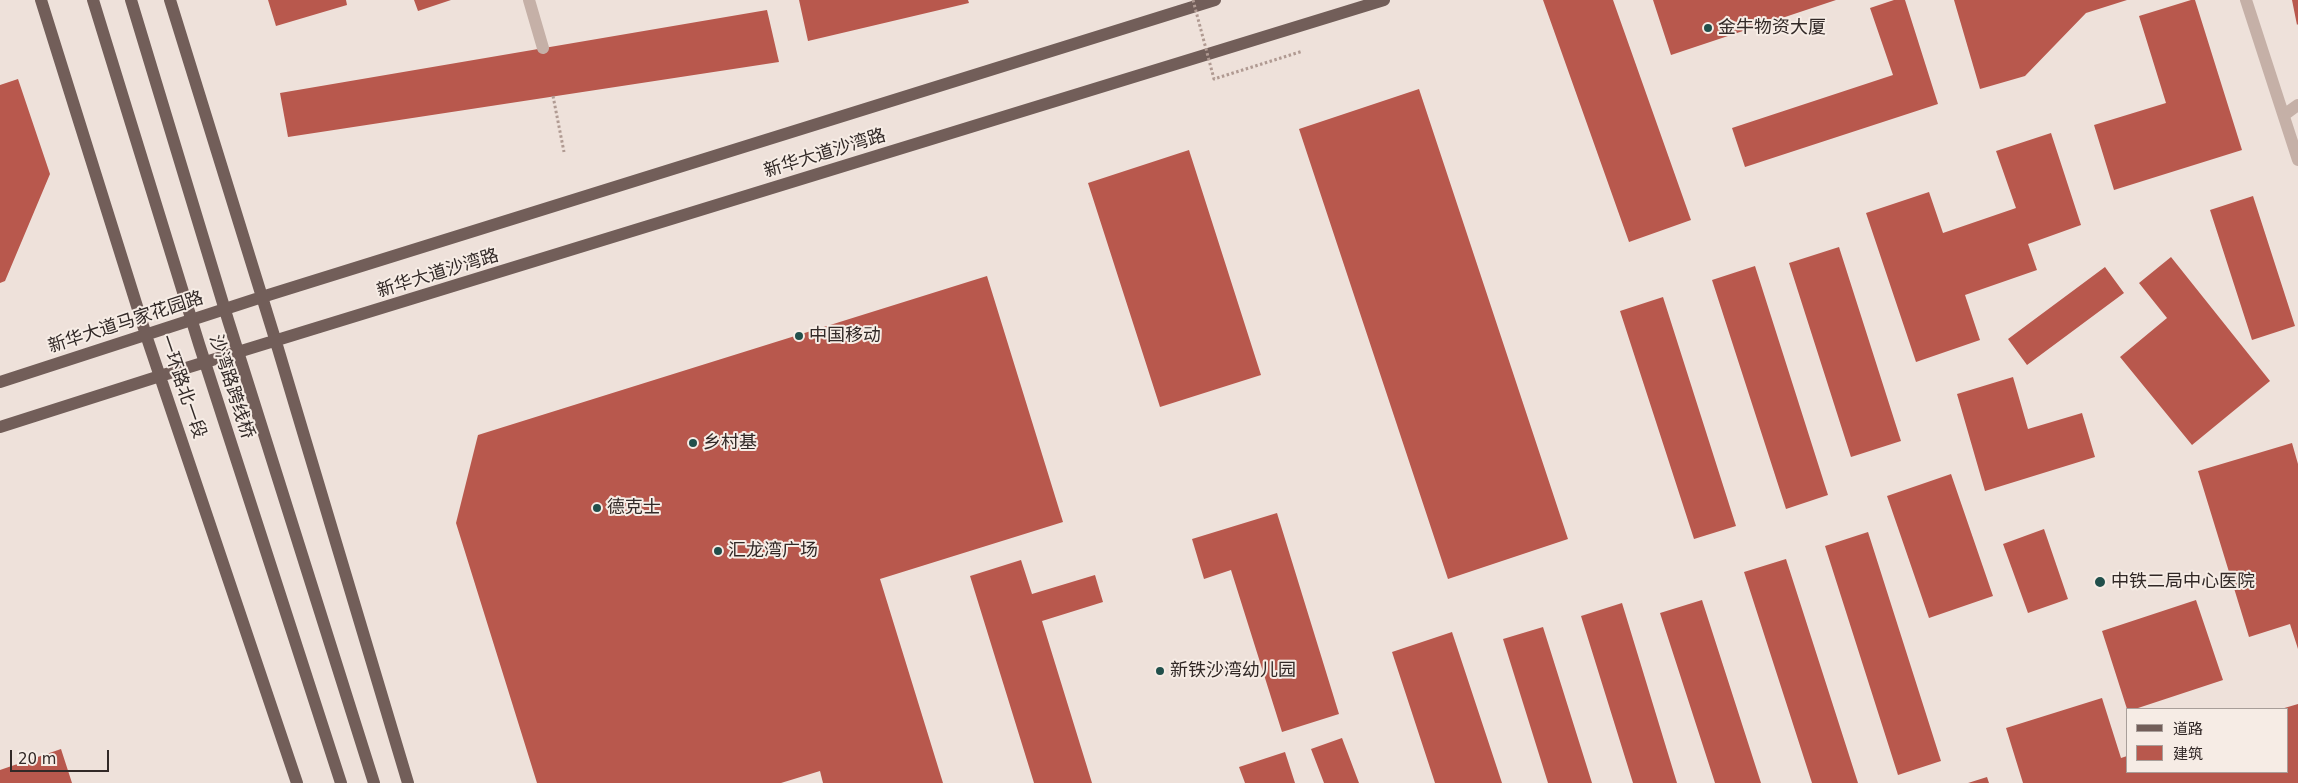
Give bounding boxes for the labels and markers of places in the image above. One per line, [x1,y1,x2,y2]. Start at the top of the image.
place label: 金牛物资大厦 [1718,17,1826,39]
marker: 金牛物资大厦 [1702,22,1714,34]
place label: 中国移动 [809,325,881,347]
marker: 中国移动 [793,330,805,342]
place label: 乡村基 [703,432,757,454]
marker: 乡村基 [687,437,699,449]
place label: 德克士 [607,497,661,519]
marker: 德克士 [591,502,603,514]
place label: 汇龙湾广场 [728,540,818,562]
marker: 汇龙湾广场 [712,545,724,557]
place label: 中铁二局中心医院 [2111,571,2255,593]
marker: 中铁二局中心医院 [2093,575,2107,589]
place label: 新铁沙湾幼儿园 [1170,660,1296,682]
marker: 新铁沙湾幼儿园 [1154,665,1166,677]

